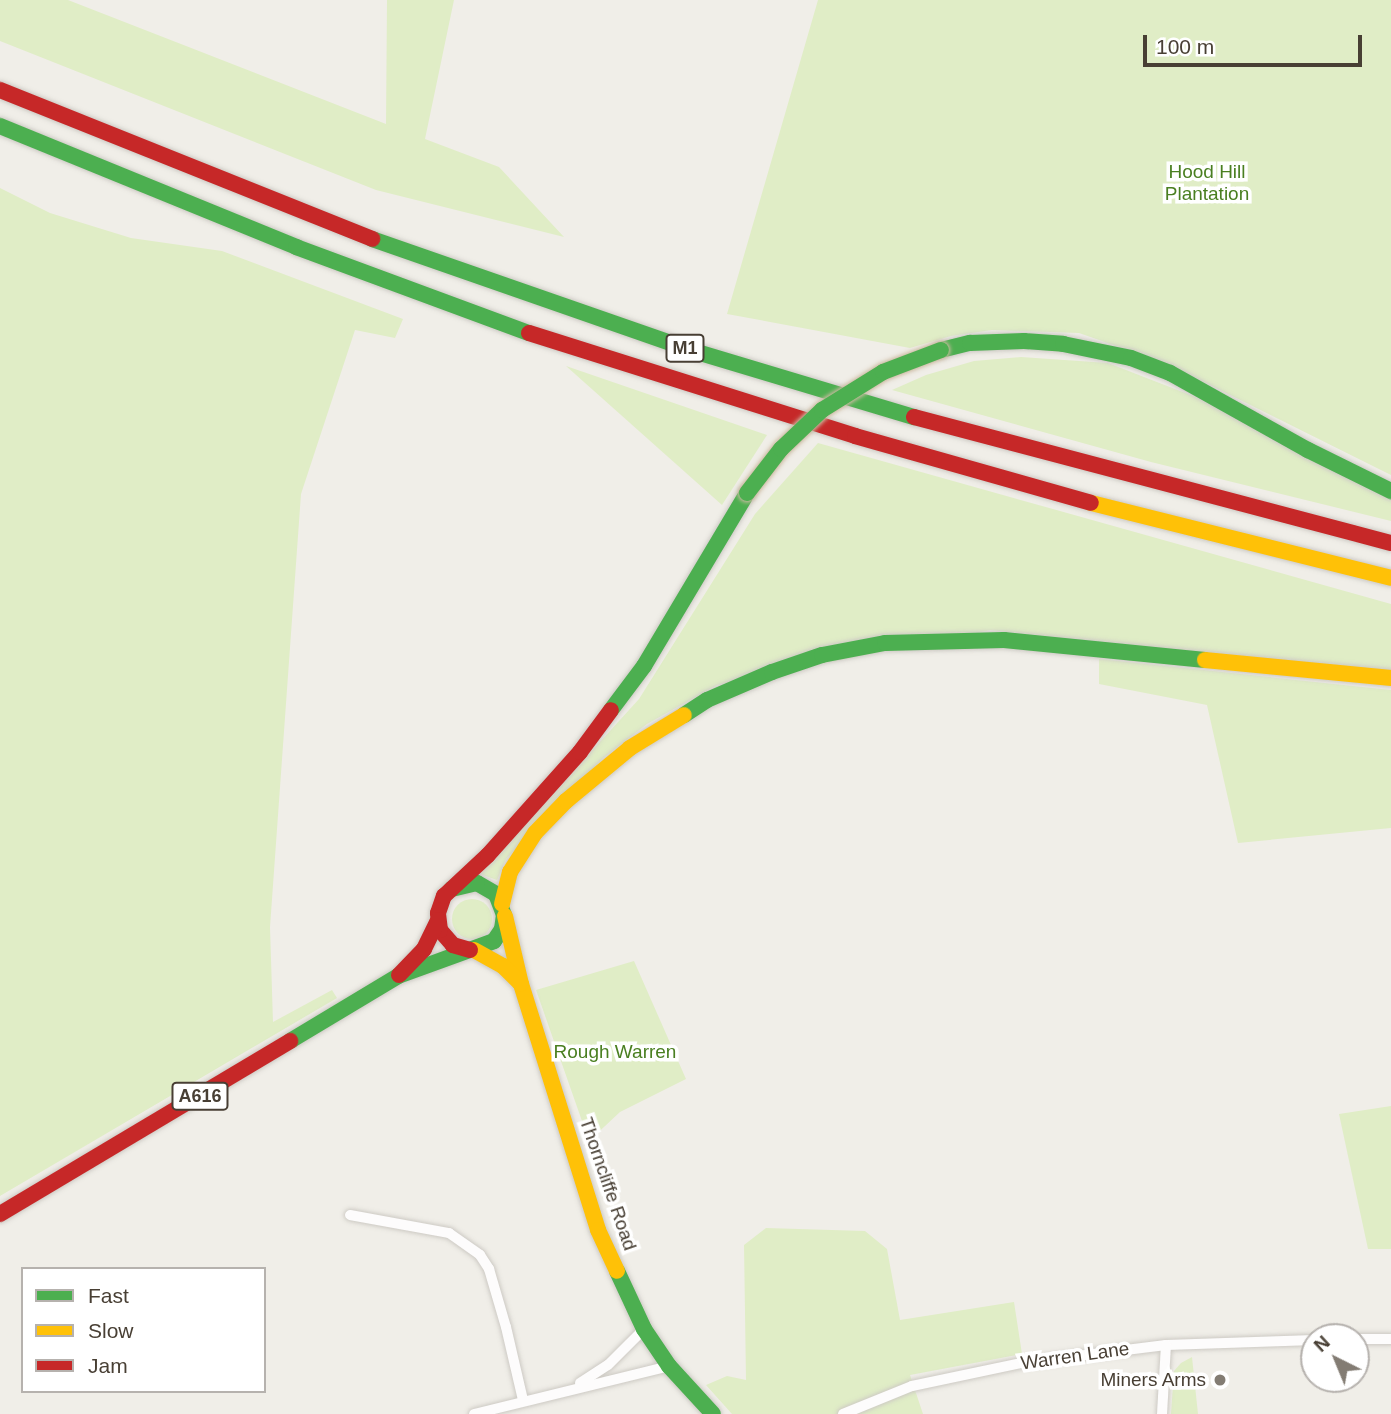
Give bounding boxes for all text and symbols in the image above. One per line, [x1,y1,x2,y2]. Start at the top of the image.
scale bar [1146,21,1365,65]
text: 100 m [1156,35,1214,58]
park label: Hood Hill Plantation [1165,161,1249,205]
road number: M1 [664,334,706,362]
park label: Rough Warren [554,1041,676,1063]
road number: A616 [170,1082,230,1111]
street label: Thorncliffe Road [575,1115,641,1253]
legend [21,1267,266,1393]
text: Fast [88,1284,129,1307]
text: Slow [88,1319,134,1342]
north arrow [1300,1323,1370,1393]
text: N [1310,1331,1334,1356]
street label: Warren Lane [1019,1337,1131,1375]
text: Jam [88,1354,128,1377]
place label: Miners Arms [1099,1369,1206,1391]
marker: Miners Arms [1212,1372,1228,1388]

